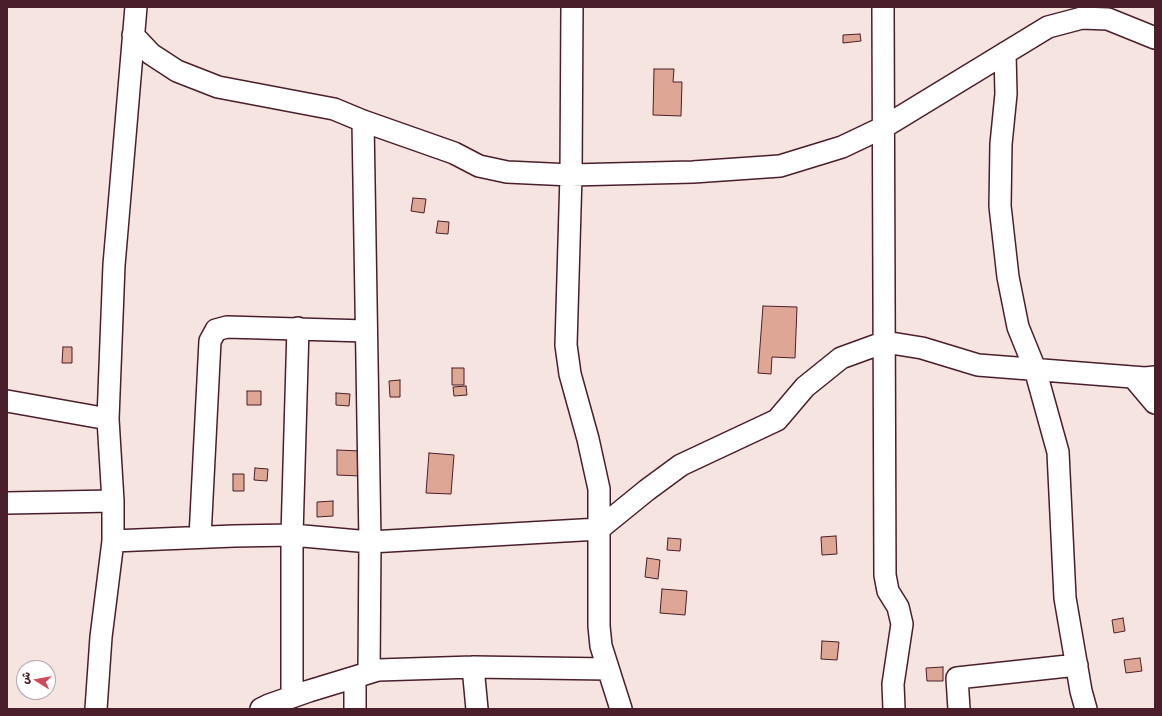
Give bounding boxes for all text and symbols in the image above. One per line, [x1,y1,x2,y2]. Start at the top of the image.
north arrow [16,660,56,700]
text: ش [15,670,34,685]

